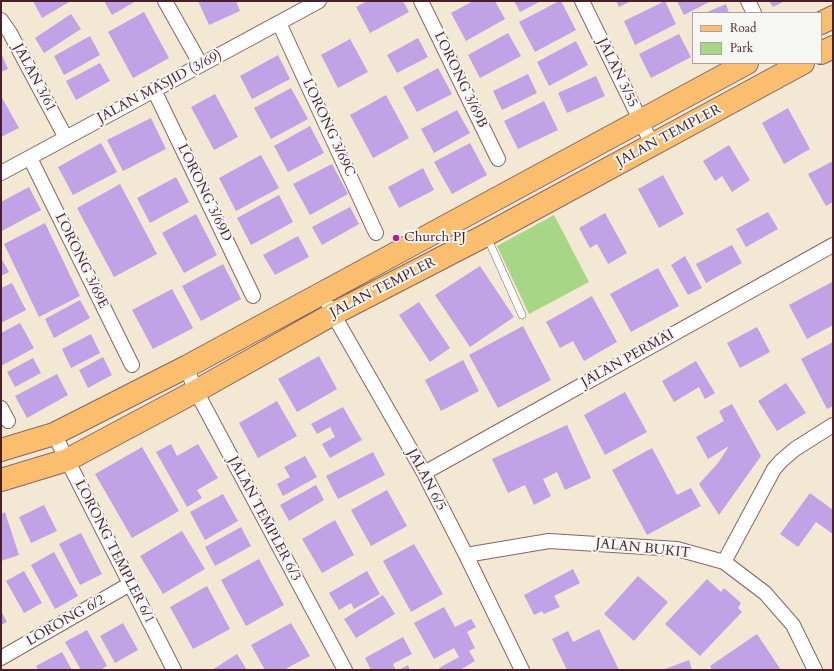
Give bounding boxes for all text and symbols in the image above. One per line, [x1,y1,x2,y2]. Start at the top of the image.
legend [692,12,822,64]
text: Road [730,20,756,36]
street label: LORONG 3/69B [429,29,491,131]
street label: JALAN 3/55 [593,36,641,110]
text: Park [730,40,753,56]
street label: JALAN 3/61 [9,41,59,115]
street label: JALAN MASJID (3/69) [95,47,225,127]
street label: LORONG 3/69C [298,76,358,180]
street label: JALAN TEMPLER [614,101,724,171]
street label: LORONG 3/69D [173,141,235,245]
street label: LORONG 3/69E [51,211,111,311]
place label: Church PJ [404,230,466,246]
marker: Church PJ [391,233,401,243]
street label: JALAN TEMPLER [328,254,438,322]
street label: JALAN PERMAI [579,327,677,391]
street label: JALAN 6/5 [403,446,449,514]
street label: JALAN TEMPLER 6/3 [224,454,304,584]
street label: LORONG TEMPLER 6/1 [70,477,158,627]
street label: JALAN BUKIT [595,536,691,562]
street label: LORONG 6/2 [24,592,108,650]

